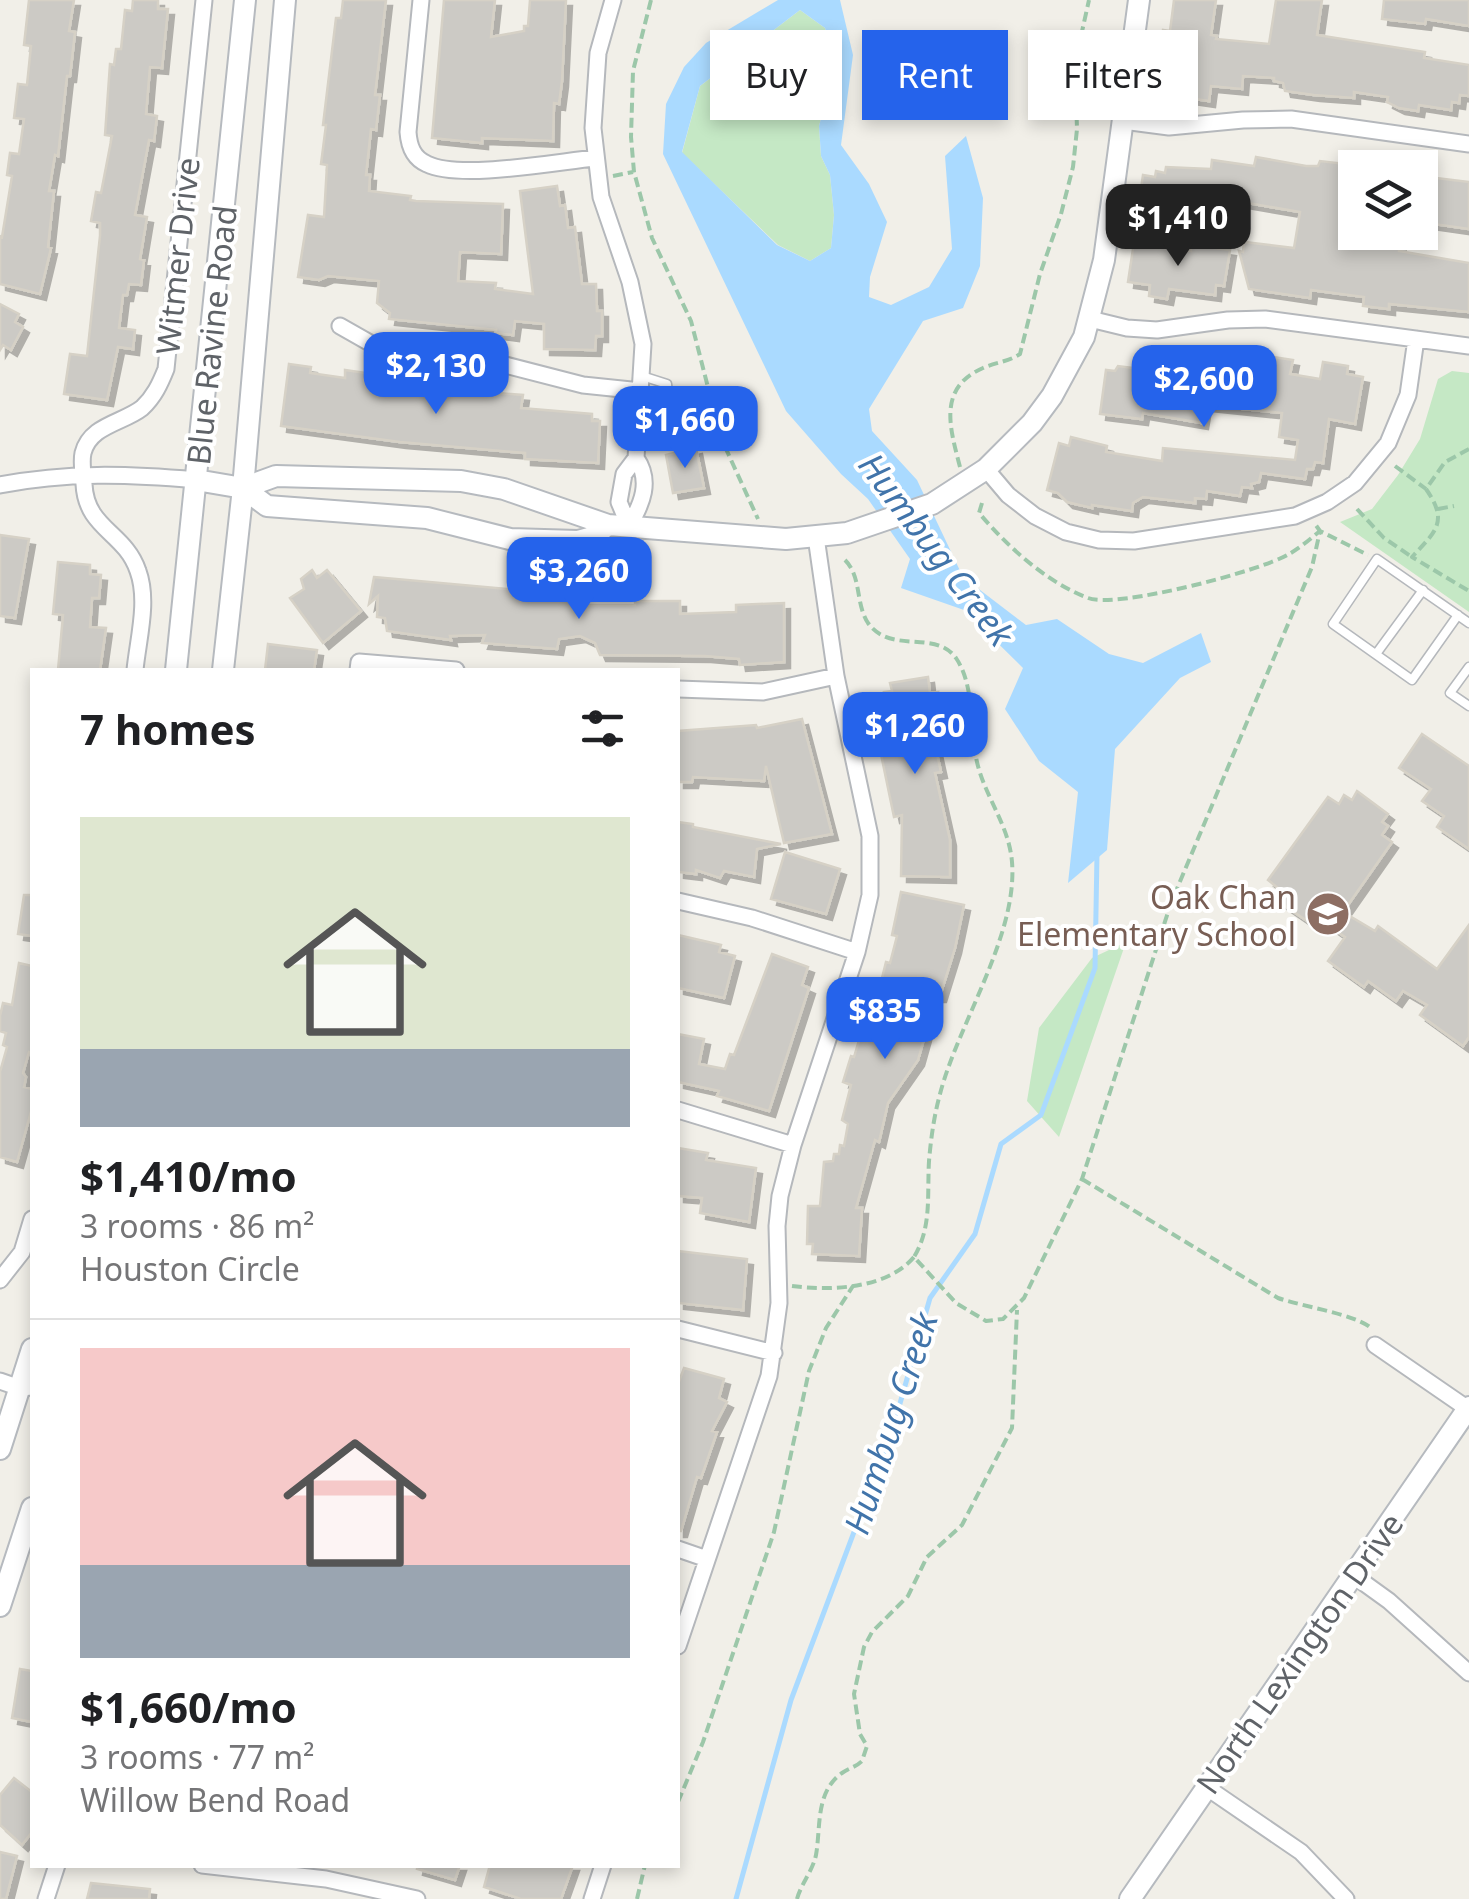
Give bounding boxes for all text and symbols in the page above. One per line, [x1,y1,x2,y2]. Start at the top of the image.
chip: Buy [710,30,842,120]
chip: Rent [862,30,1008,120]
chip: Filters [1028,30,1198,120]
map controls [1338,150,1438,250]
button: layers [1338,150,1438,250]
street label: Witmer Drive [145,155,209,357]
pin: $1,410 [1097,184,1259,269]
text: $1,410 [1128,195,1228,238]
street label: Blue Ravine Road [176,203,246,467]
pin: $2,130 [355,332,517,417]
text: $2,130 [386,343,486,386]
pin: $2,600 [1123,345,1285,430]
text: $2,600 [1154,356,1254,399]
pin: $1,660 [604,386,766,471]
text: $1,660 [635,397,735,440]
water label: Humbug Creek [849,443,1026,657]
pin: $3,260 [498,537,660,622]
text: $3,260 [529,548,629,591]
pin: $1,260 [834,692,996,777]
text: 7 homes [80,700,256,757]
icon: filters [575,701,630,756]
text: $1,260 [865,703,965,746]
place label: Oak Chan Elementary School [1017,875,1296,955]
icon: home [265,882,445,1062]
school or university icon: Oak Chan Elementary School [1305,891,1351,937]
pin: $835 [826,977,944,1062]
text: $835 [848,988,922,1031]
text: $1,410/mo [80,1147,297,1204]
text: 3 rooms · 86 m² [80,1204,314,1247]
text: Houston Circle [80,1247,300,1290]
water label: Humbug Creek [832,1304,948,1540]
icon: home [265,1413,445,1593]
street label: North Lexington Drive [1186,1504,1412,1802]
text: $1,660/mo [80,1678,297,1735]
text: 3 rooms · 77 m² [80,1735,314,1778]
text: Willow Bend Road [80,1778,350,1821]

